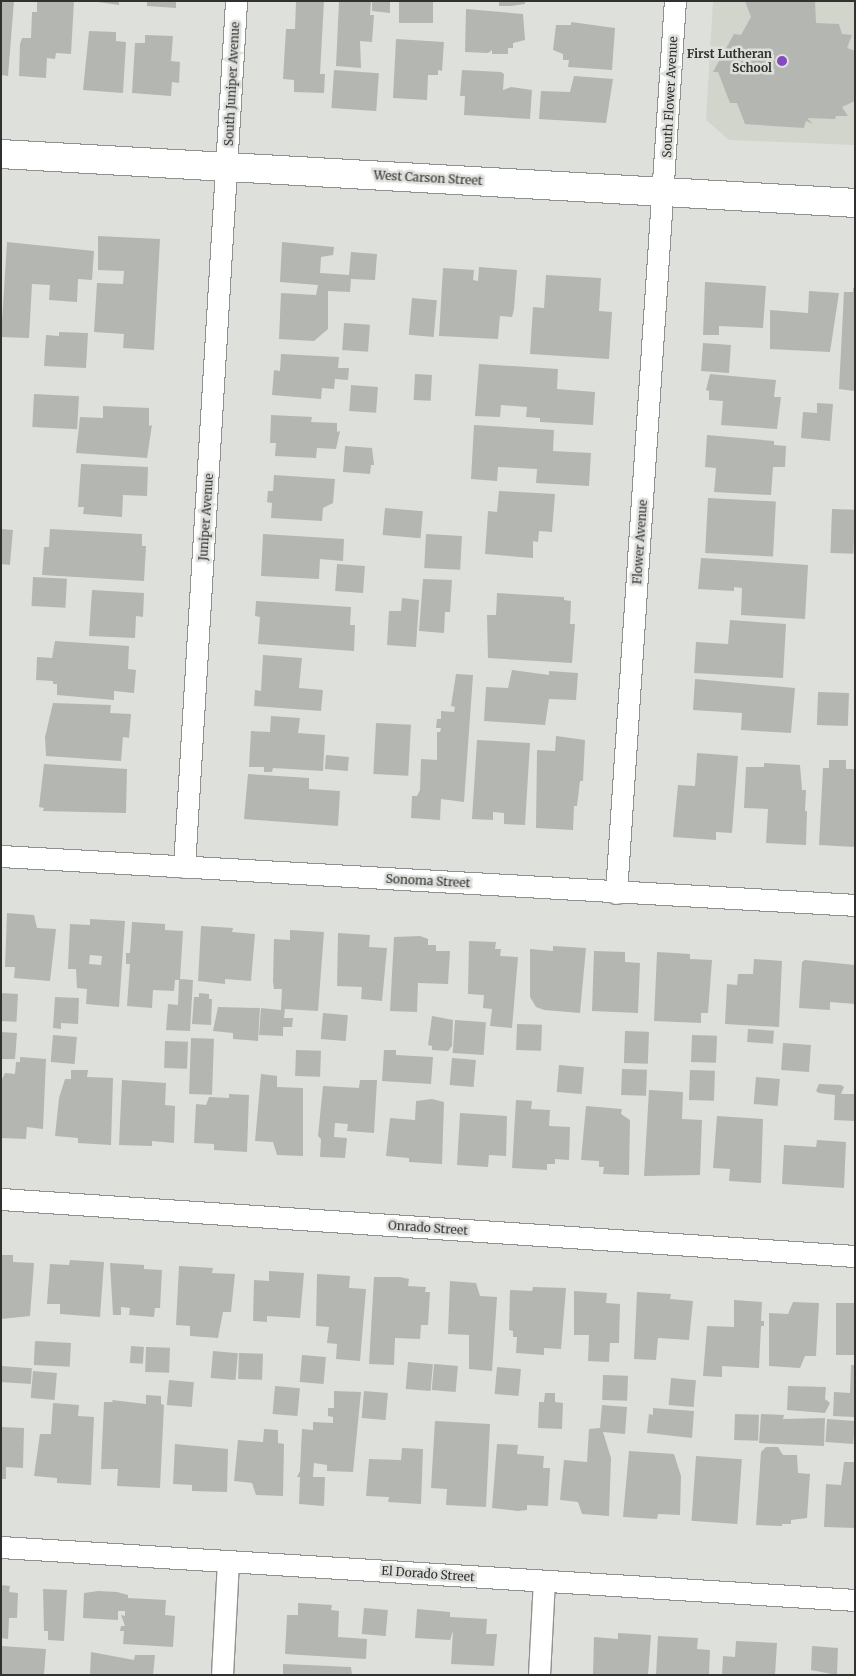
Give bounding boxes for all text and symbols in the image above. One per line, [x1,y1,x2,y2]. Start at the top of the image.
street label: South Juniper Avenue [222,21,242,147]
street label: South Flower Avenue [660,36,680,158]
place label: First Lutheran School [687,47,772,75]
marker: First Lutheran School [776,55,788,67]
street label: West Carson Street [373,168,483,188]
street label: Juniper Avenue [196,473,216,561]
street label: Flower Avenue [630,499,650,585]
street label: Sonoma Street [385,872,471,890]
street label: Onrado Street [388,1218,468,1238]
street label: El Dorado Street [381,1564,475,1584]

